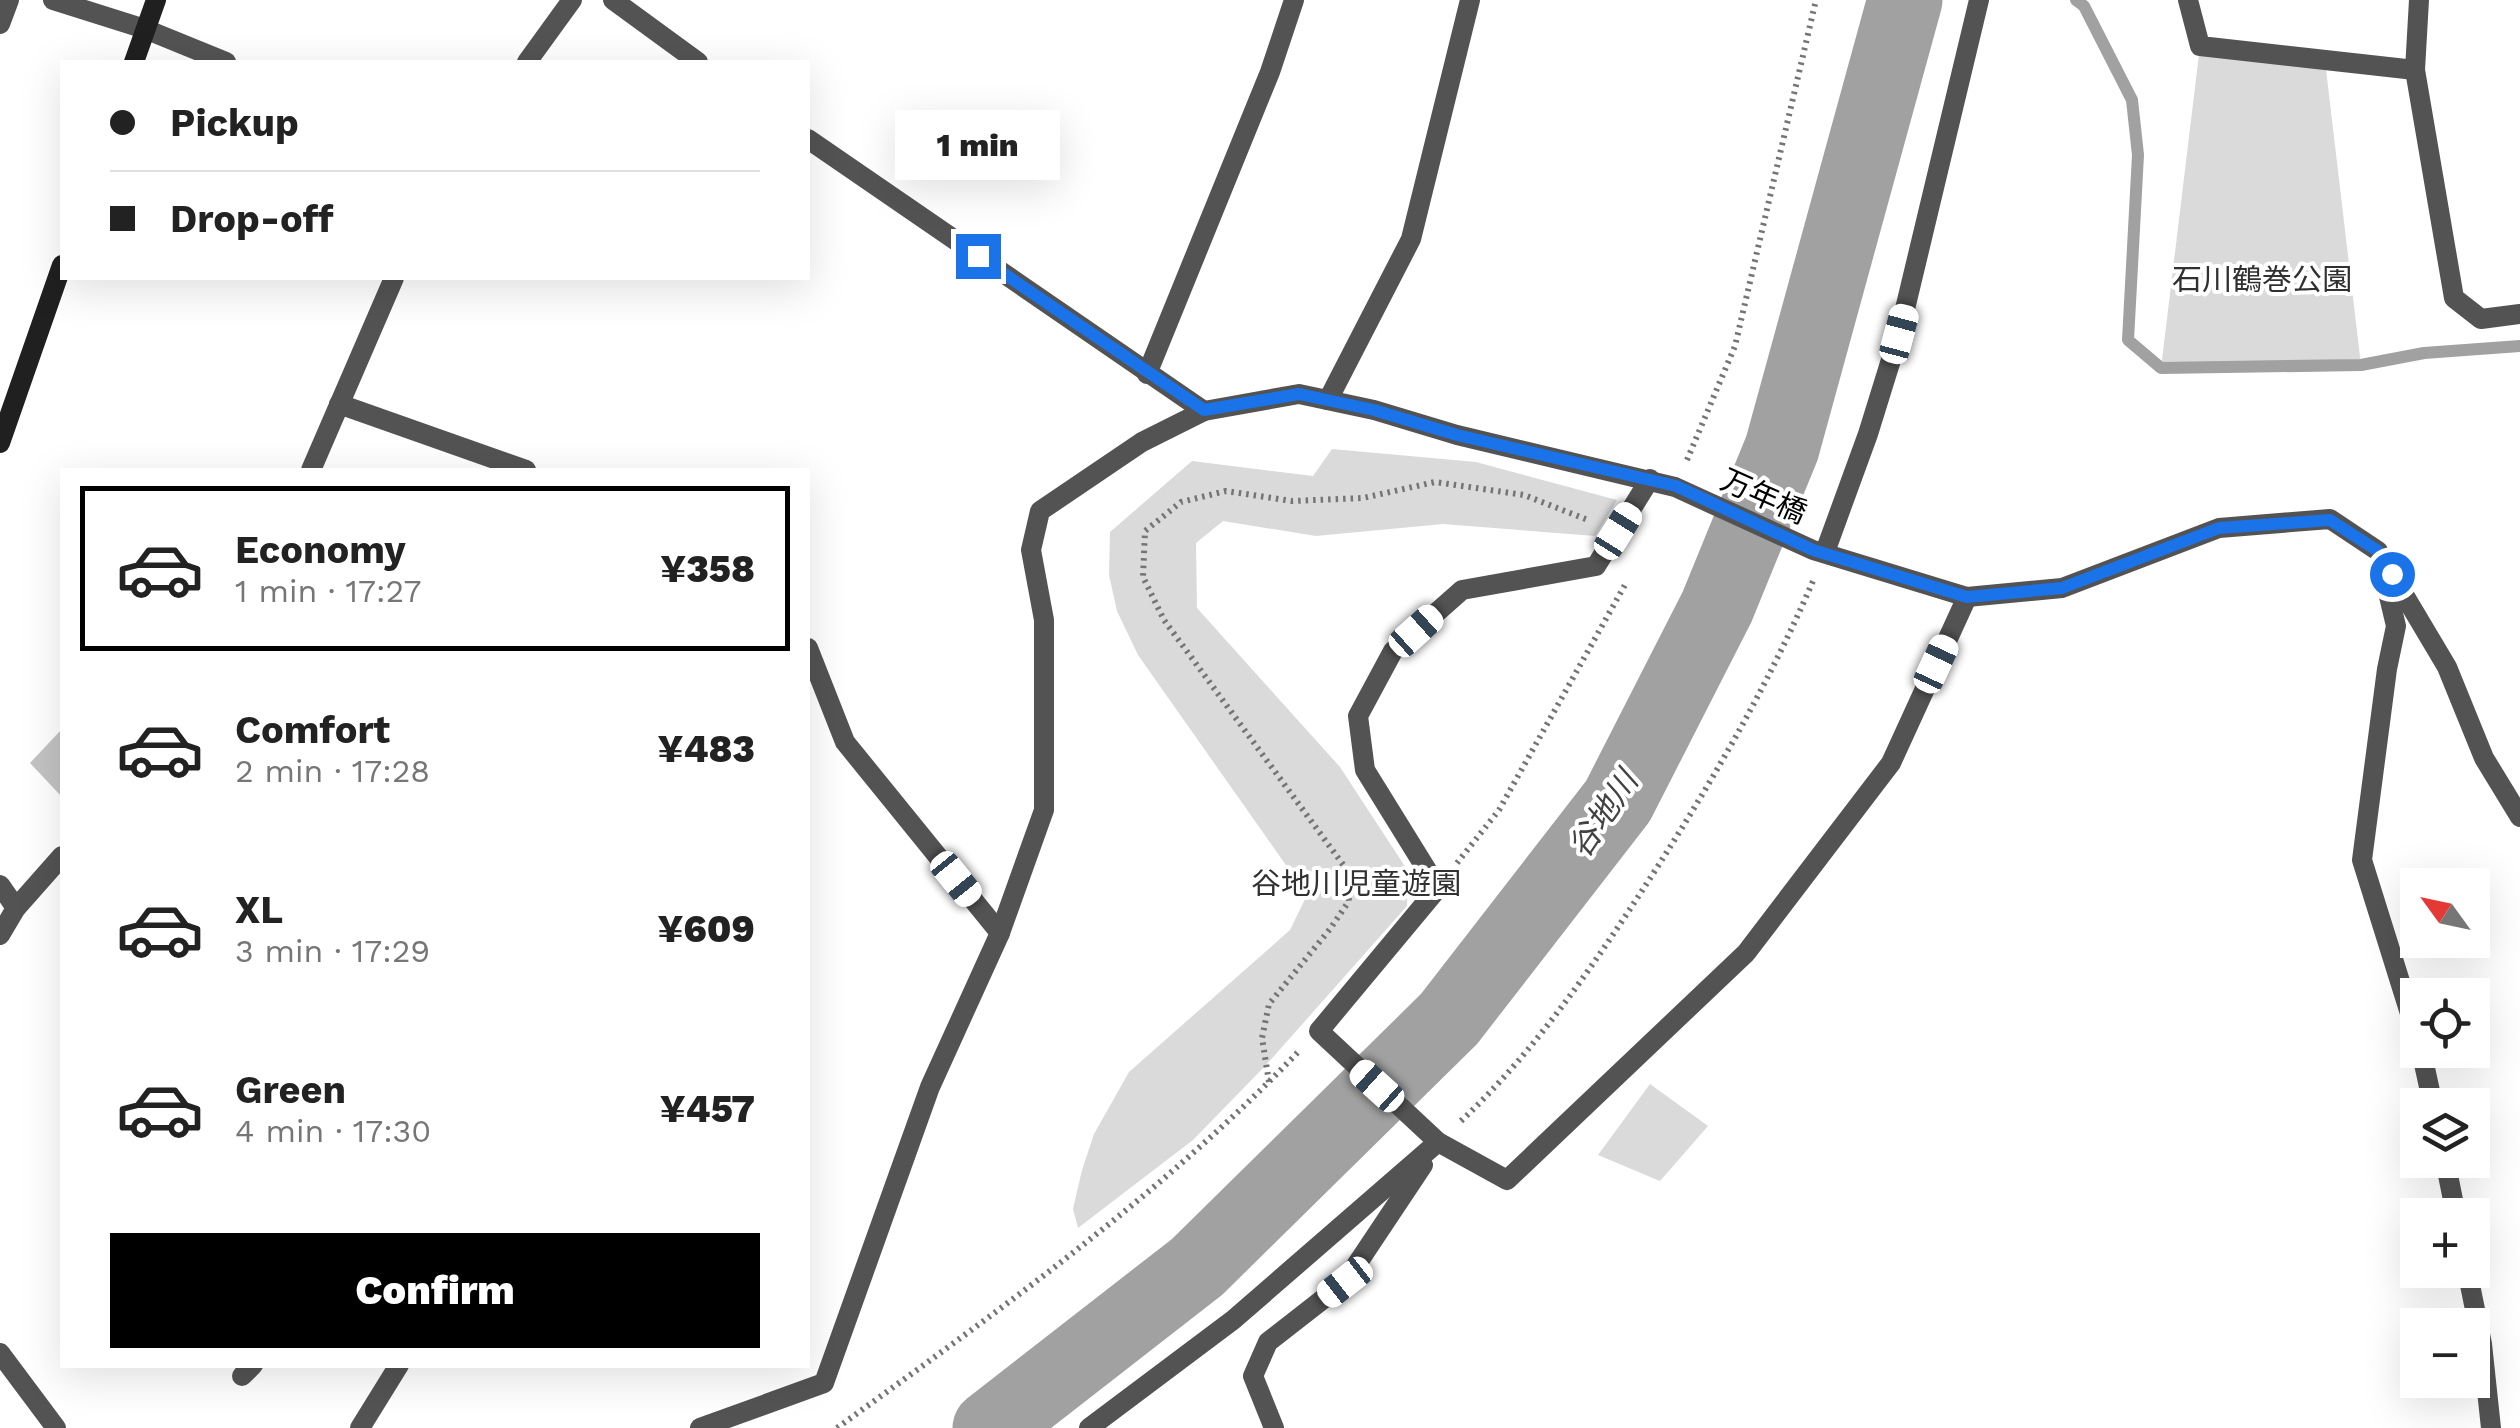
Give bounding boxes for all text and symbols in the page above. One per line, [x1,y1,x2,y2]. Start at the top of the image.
text: Pickup [170,101,299,145]
callout: 1 min [896,111,1060,181]
text: 1 min [936,126,1019,164]
text: Drop-off [170,197,334,241]
route end [956,234,1001,279]
park label: 石川鶴巻公園 [2172,262,2352,297]
car [1877,301,1921,367]
street label: 万年橋 [1716,462,1812,530]
car [1589,498,1647,564]
icon: car [115,524,205,614]
text: Economy [235,528,406,572]
text: ¥358 [660,547,755,591]
route start [2370,552,2415,597]
text: 1 min · 17:27 [235,572,422,610]
car [1384,600,1448,662]
car [1910,630,1962,698]
icon: car [115,704,205,794]
text: Comfort [235,708,390,752]
text: ¥483 [657,727,755,771]
text: 2 min · 17:28 [235,752,430,790]
water label: 谷地川 [1560,761,1647,864]
car [925,846,987,912]
park label: 谷地川児童遊園 [1251,866,1461,901]
north arrow [2400,868,2490,958]
map controls [2400,868,2490,1398]
icon: car [115,884,205,974]
text: XL [235,888,283,932]
text: ¥609 [657,907,755,951]
text: 3 min · 17:29 [235,932,430,970]
button: locate [2400,978,2490,1068]
car [1345,1055,1409,1117]
icon: car [115,1064,205,1154]
text: Green [235,1068,346,1112]
text: ¥457 [660,1087,755,1131]
button: layers [2400,1088,2490,1178]
text: 4 min · 17:30 [235,1112,431,1150]
button: + [2400,1198,2490,1288]
button: Confirm [110,1233,760,1348]
car [1312,1252,1378,1312]
button: − [2400,1308,2490,1398]

